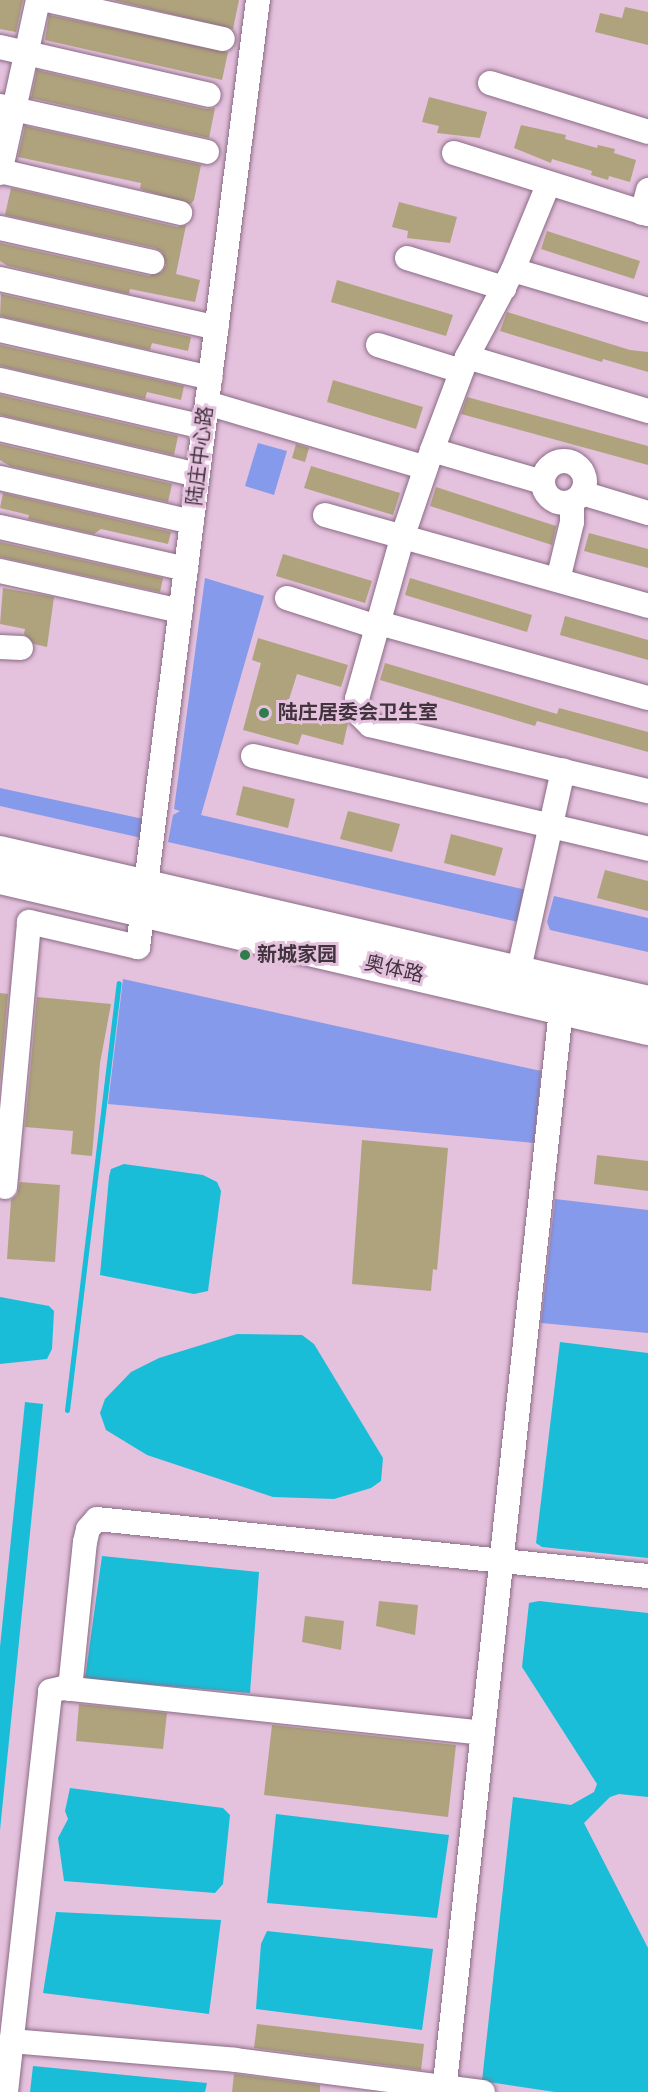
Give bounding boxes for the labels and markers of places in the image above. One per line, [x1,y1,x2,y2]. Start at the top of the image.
place label: 陆庄居委会卫生室 [278,701,438,725]
marker: 陆庄居委会卫生室 [255,704,273,722]
place label: 新城家园 [257,943,337,967]
marker: 新城家园 [238,948,252,962]

